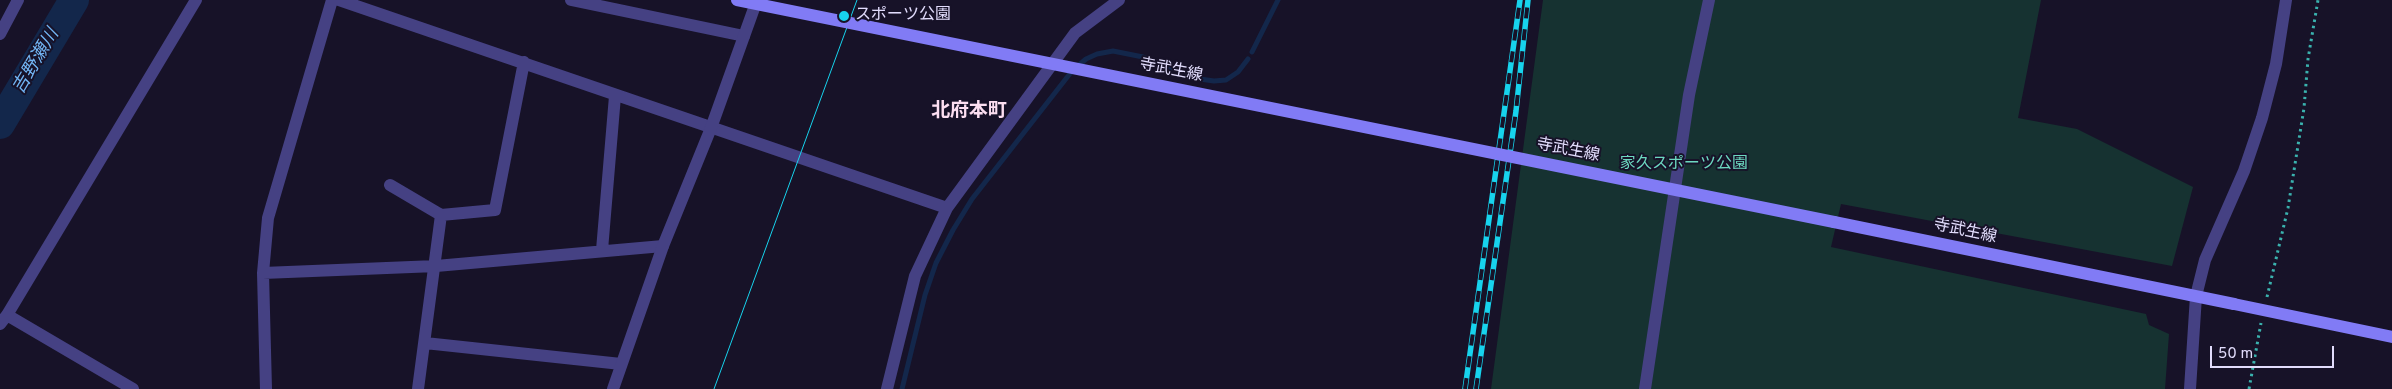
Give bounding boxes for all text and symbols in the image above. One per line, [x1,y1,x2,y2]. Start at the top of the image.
place label: スポーツ公園 [855,6,951,26]
marker: スポーツ公園 [837,9,851,23]
water label: 吉野瀬川 [9,26,65,98]
street label: 寺武生線 [1138,55,1204,87]
district label: 北府本町 [931,101,1007,123]
street label: 寺武生線 [1535,135,1601,167]
park label: 家久スポーツ公園 [1620,155,1748,175]
street label: 寺武生線 [1932,216,1998,248]
scale bar [2212,336,2336,368]
text: 50 m [2218,345,2253,364]

